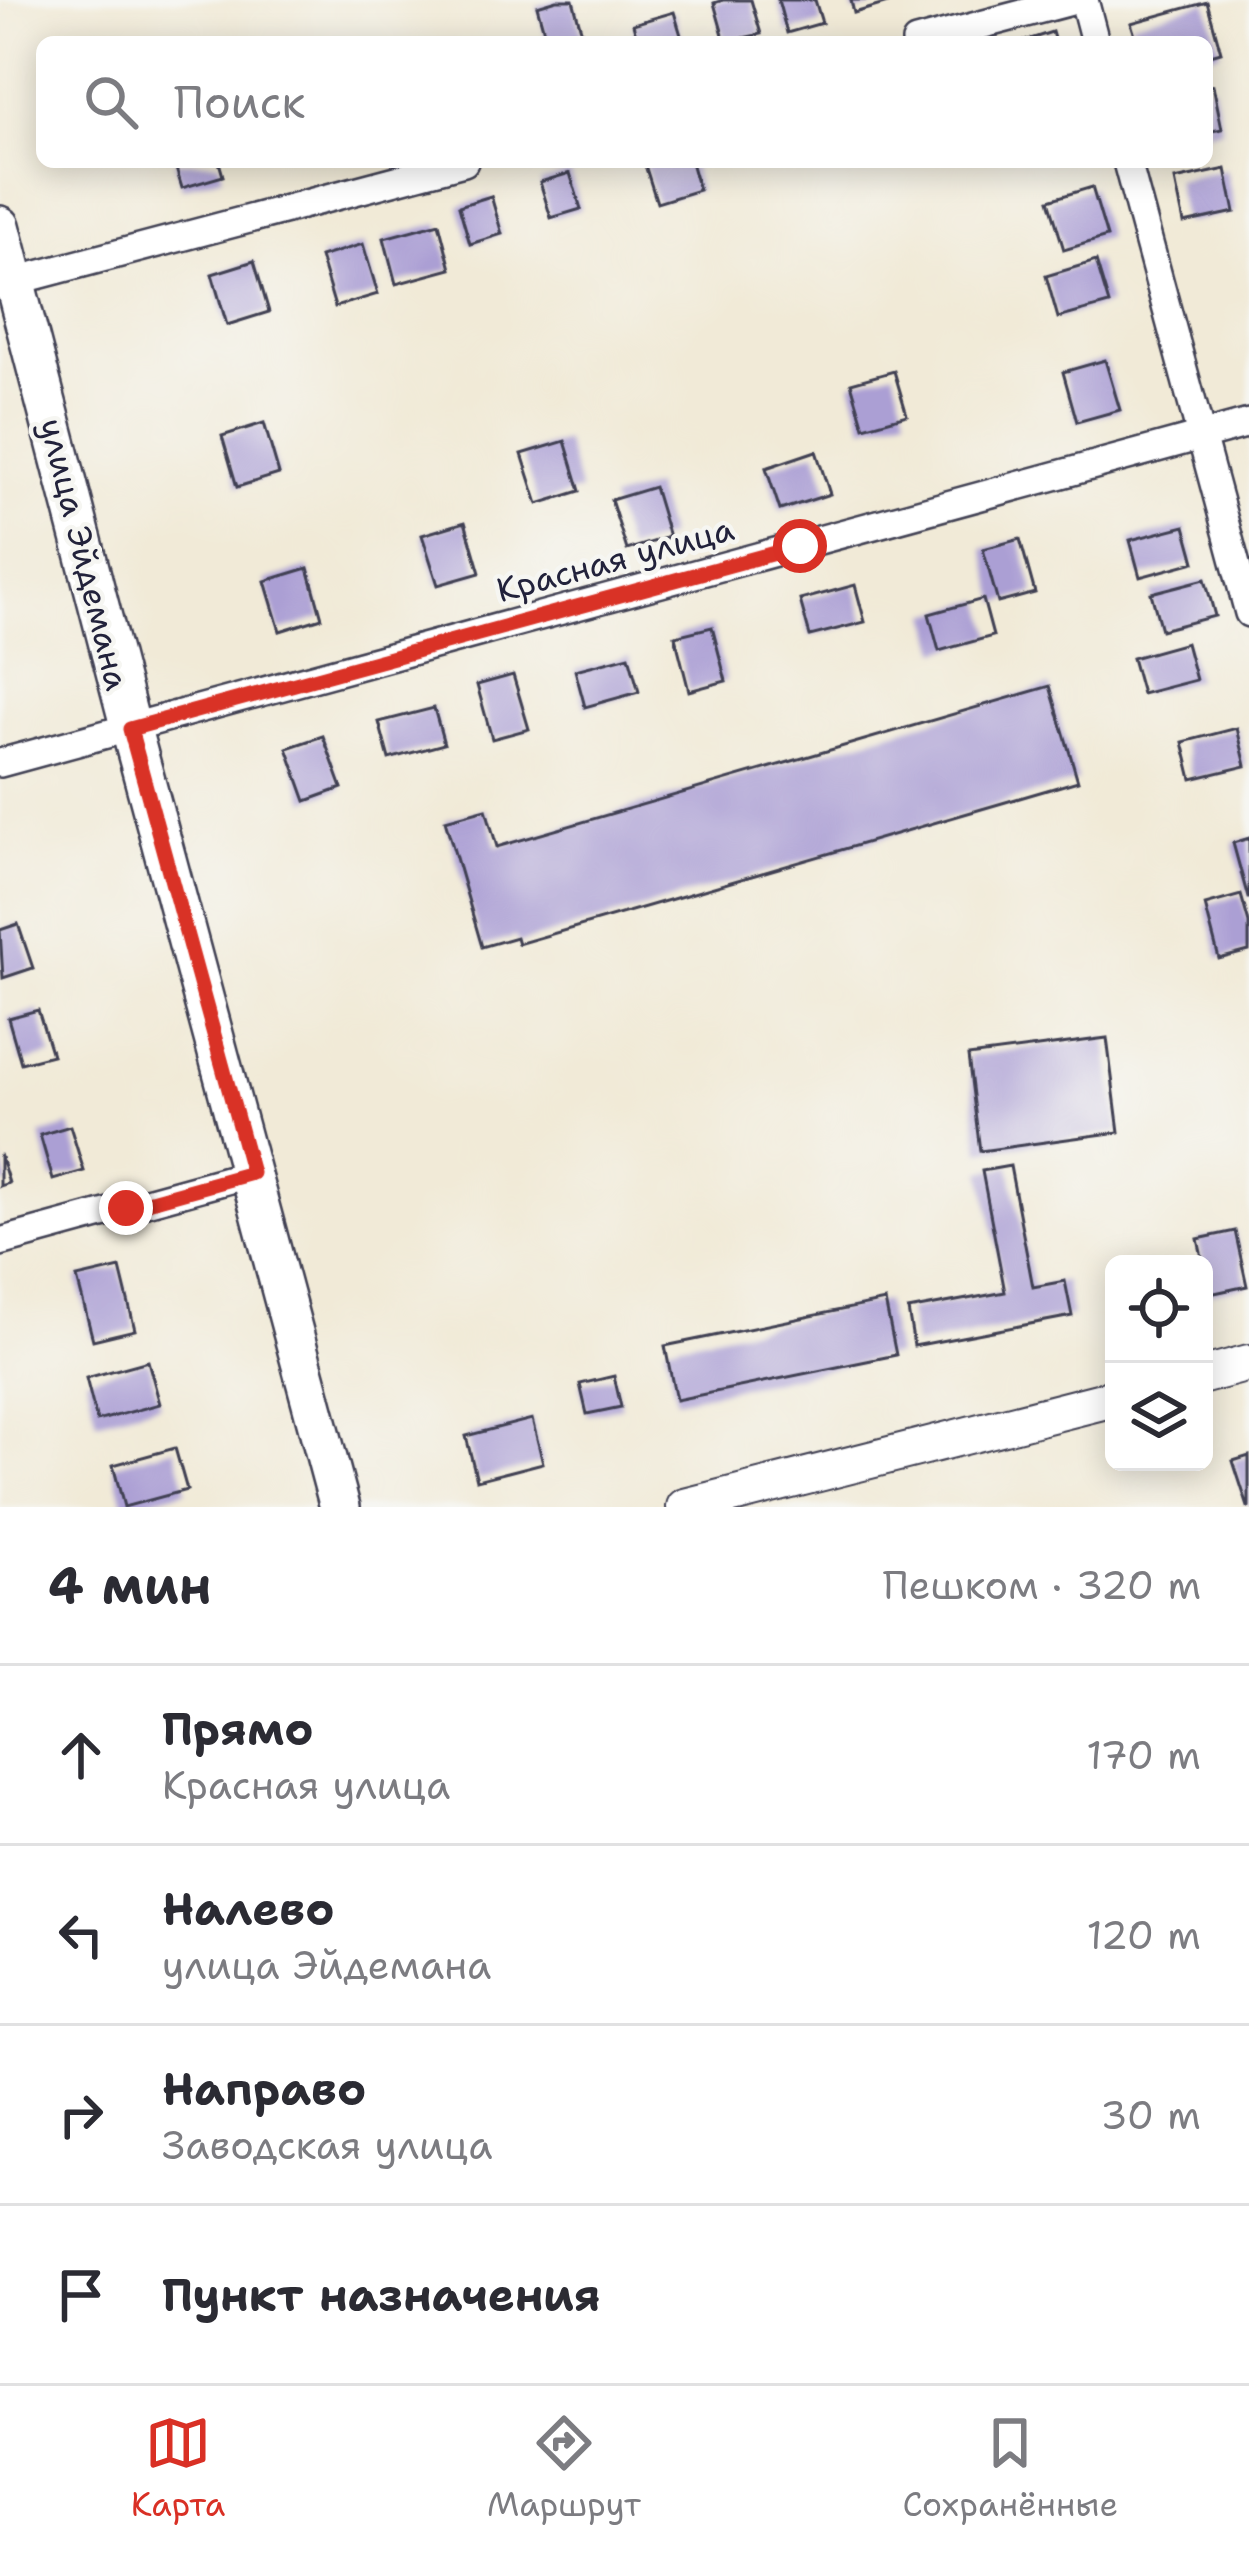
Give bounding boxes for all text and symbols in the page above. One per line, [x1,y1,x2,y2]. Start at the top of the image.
search box [36,36,1213,168]
icon: search [78,69,144,135]
text: Поиск [174,72,305,132]
street label: улица Эйдемана [29,413,140,695]
street label: Красная улица [492,506,739,613]
route start [773,519,827,573]
route end [99,1181,153,1235]
map controls [1105,1255,1213,1471]
button: locate [1105,1255,1213,1363]
button: layers [1105,1363,1213,1471]
text: 4 мин [48,1551,212,1619]
text: Пешком · 320 m [883,1559,1201,1611]
text: Прямо [162,1699,313,1759]
icon: ahead [48,1722,114,1788]
text: 170 m [1086,1729,1201,1781]
text: Красная улица [162,1759,450,1811]
text: Налево [162,1879,335,1939]
icon: left [48,1902,114,1968]
text: 120 m [1086,1909,1201,1961]
text: улица Эйдемана [162,1939,491,1991]
text: Направо [162,2059,366,2119]
icon: right [48,2082,114,2148]
text: 30 m [1100,2089,1201,2141]
text: Заводская улица [162,2119,492,2171]
icon: arrive [48,2262,114,2328]
text: Пункт назначения [162,2265,601,2325]
tab: Карта [131,2410,225,2527]
tab: Маршрут [487,2410,641,2527]
tab: Сохранённые [903,2410,1118,2527]

